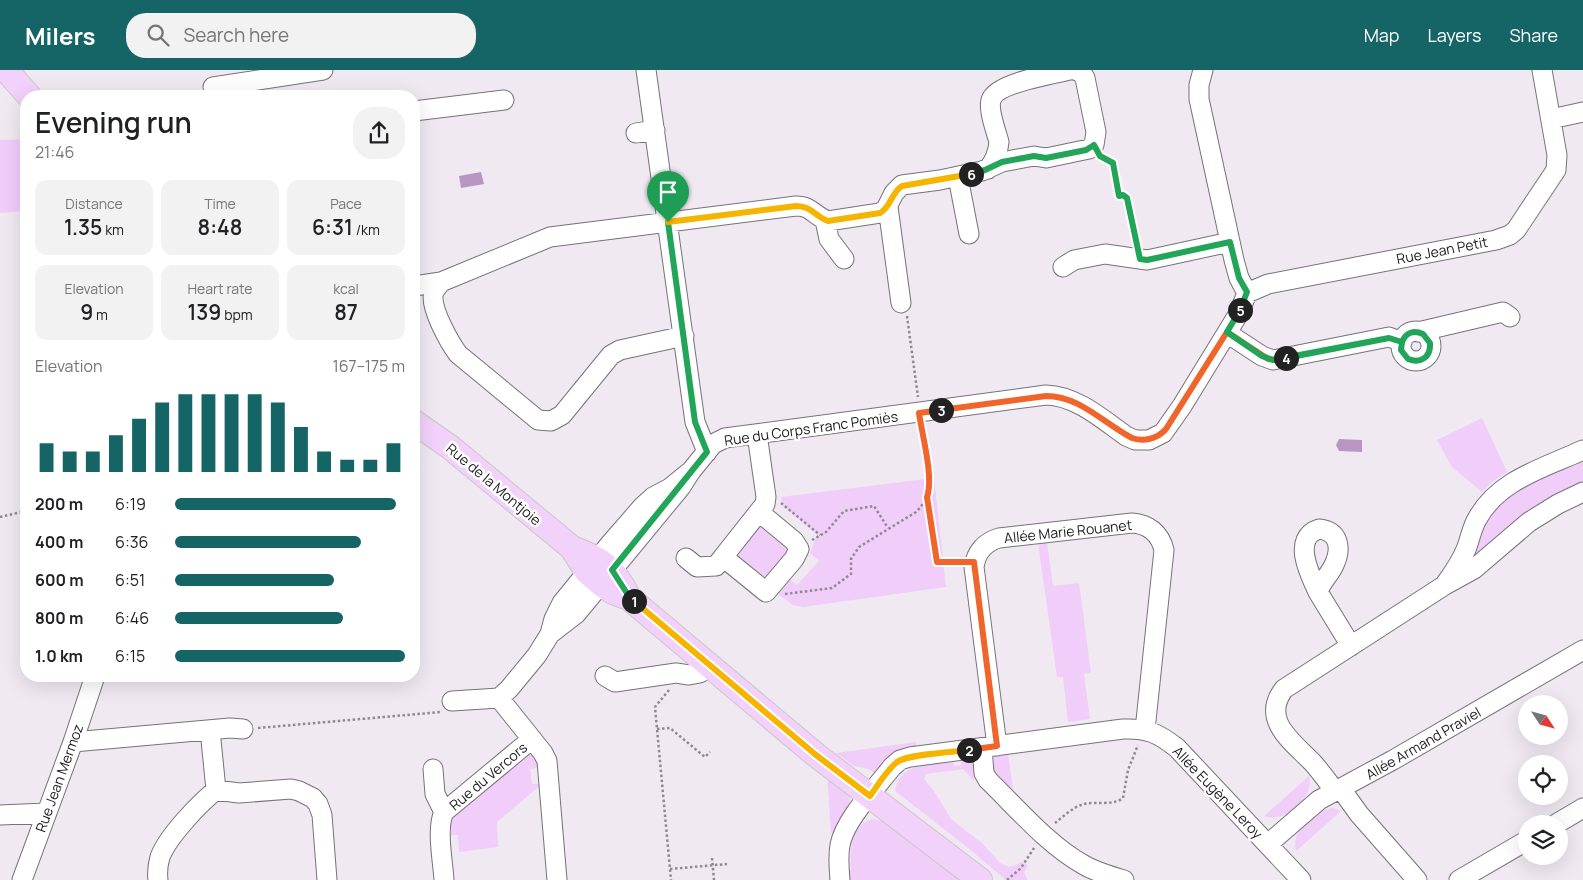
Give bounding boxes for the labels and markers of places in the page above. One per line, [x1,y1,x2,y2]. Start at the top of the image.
pin: 6 [958,162,984,186]
pin [647,171,689,222]
pin: 5 [1228,298,1252,322]
pin: 4 [1274,346,1298,370]
pin: 3 [928,398,954,422]
pin: 1 [622,588,646,614]
pin: 2 [956,738,982,762]

